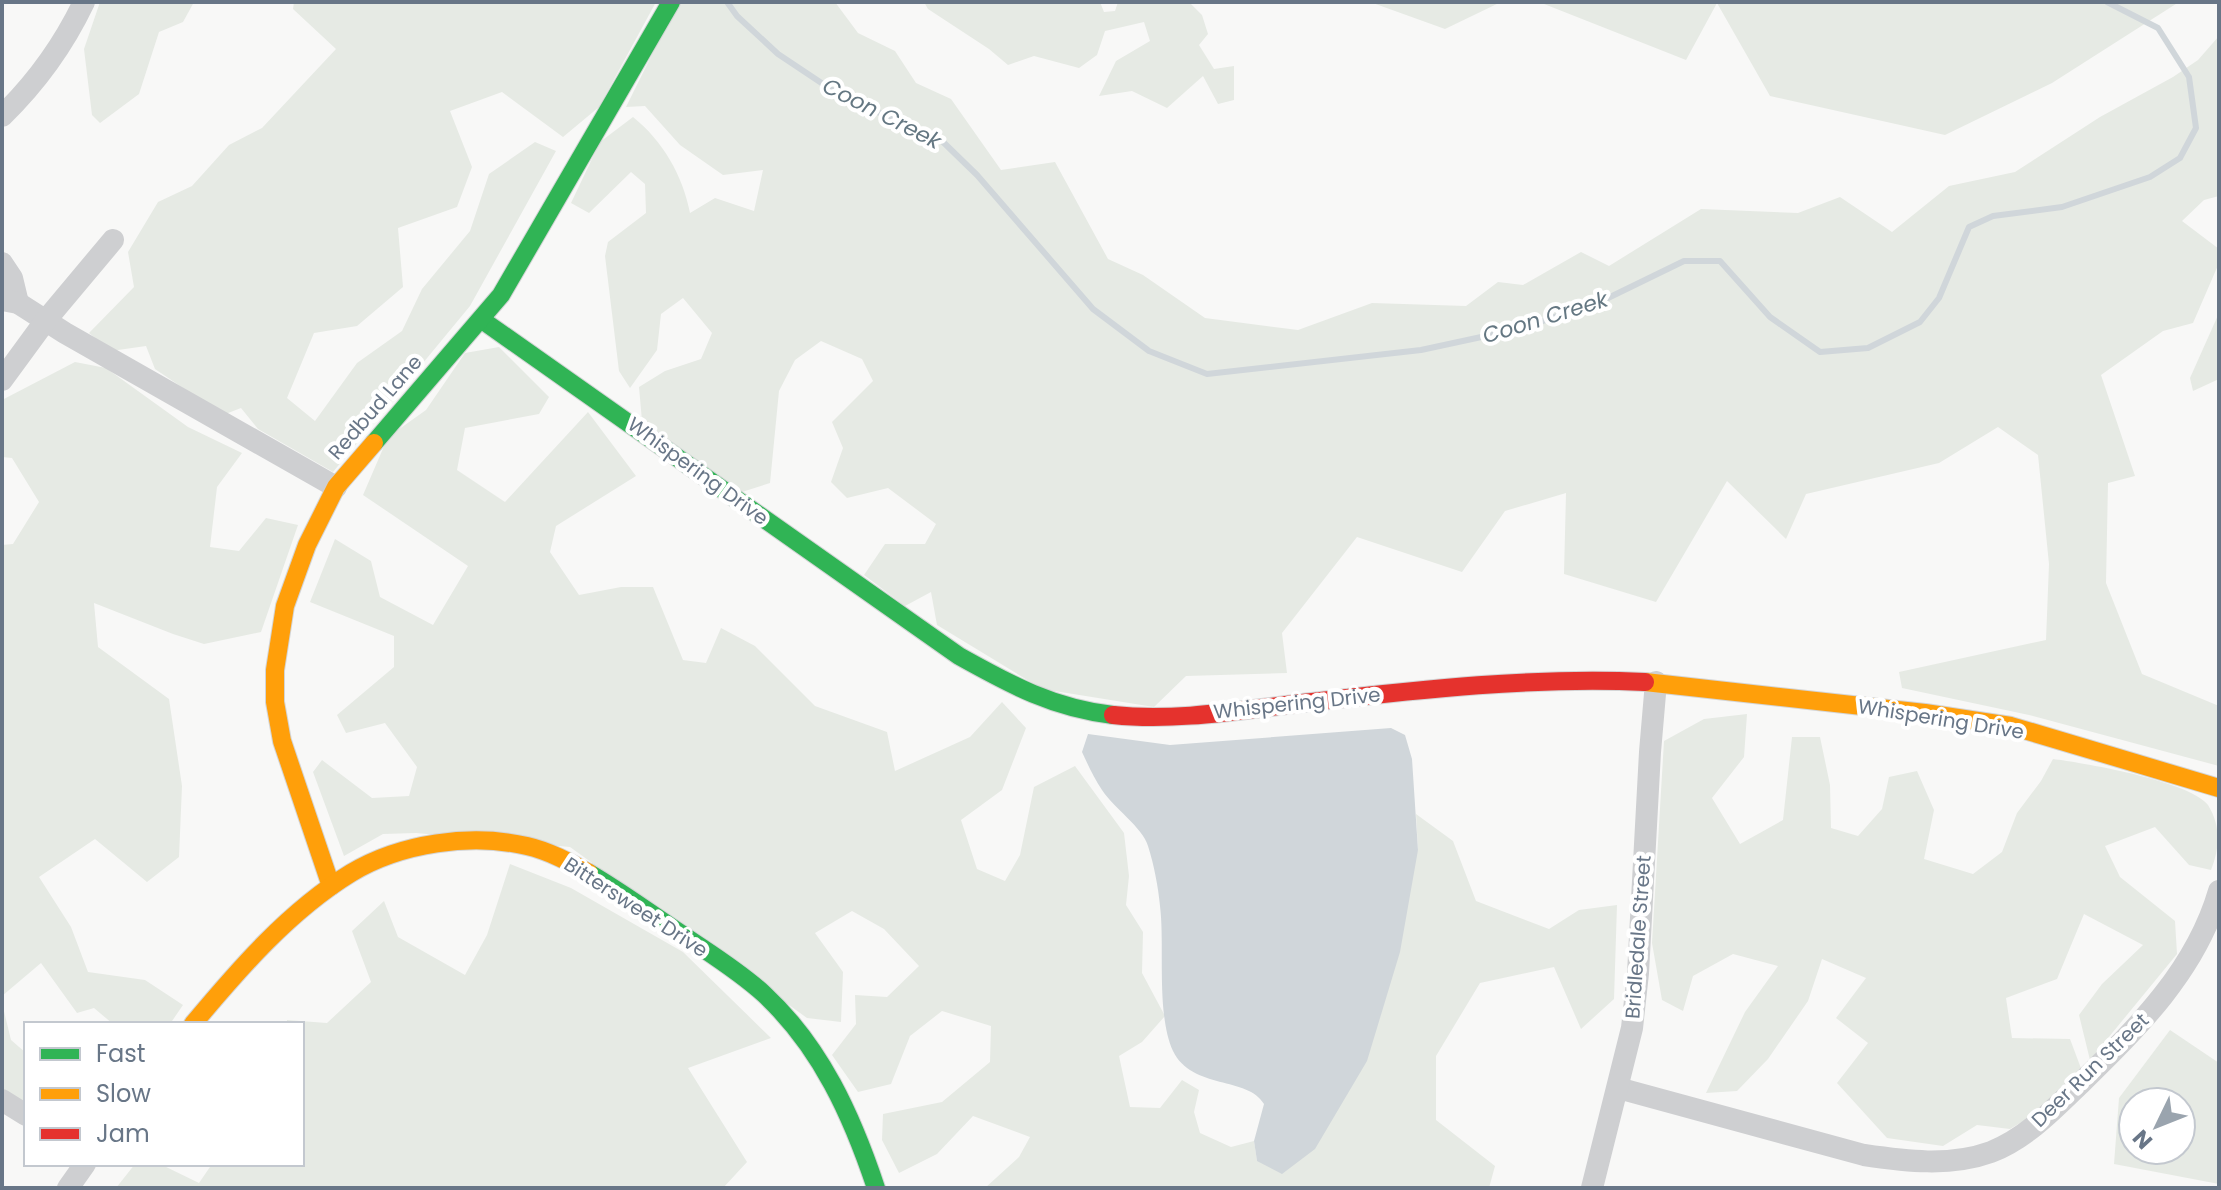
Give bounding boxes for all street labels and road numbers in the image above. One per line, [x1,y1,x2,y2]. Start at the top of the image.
street label: Redbud Lane [322,349,428,465]
street label: Whispering Drive [622,410,774,532]
street label: Whispering Drive [1212,680,1382,726]
street label: Whispering Drive [1856,692,2026,746]
street label: Bittersweet Drive [559,850,713,964]
street label: Bridledale Street [1618,854,1658,1020]
street label: Deer Run Street [2025,1007,2155,1133]

